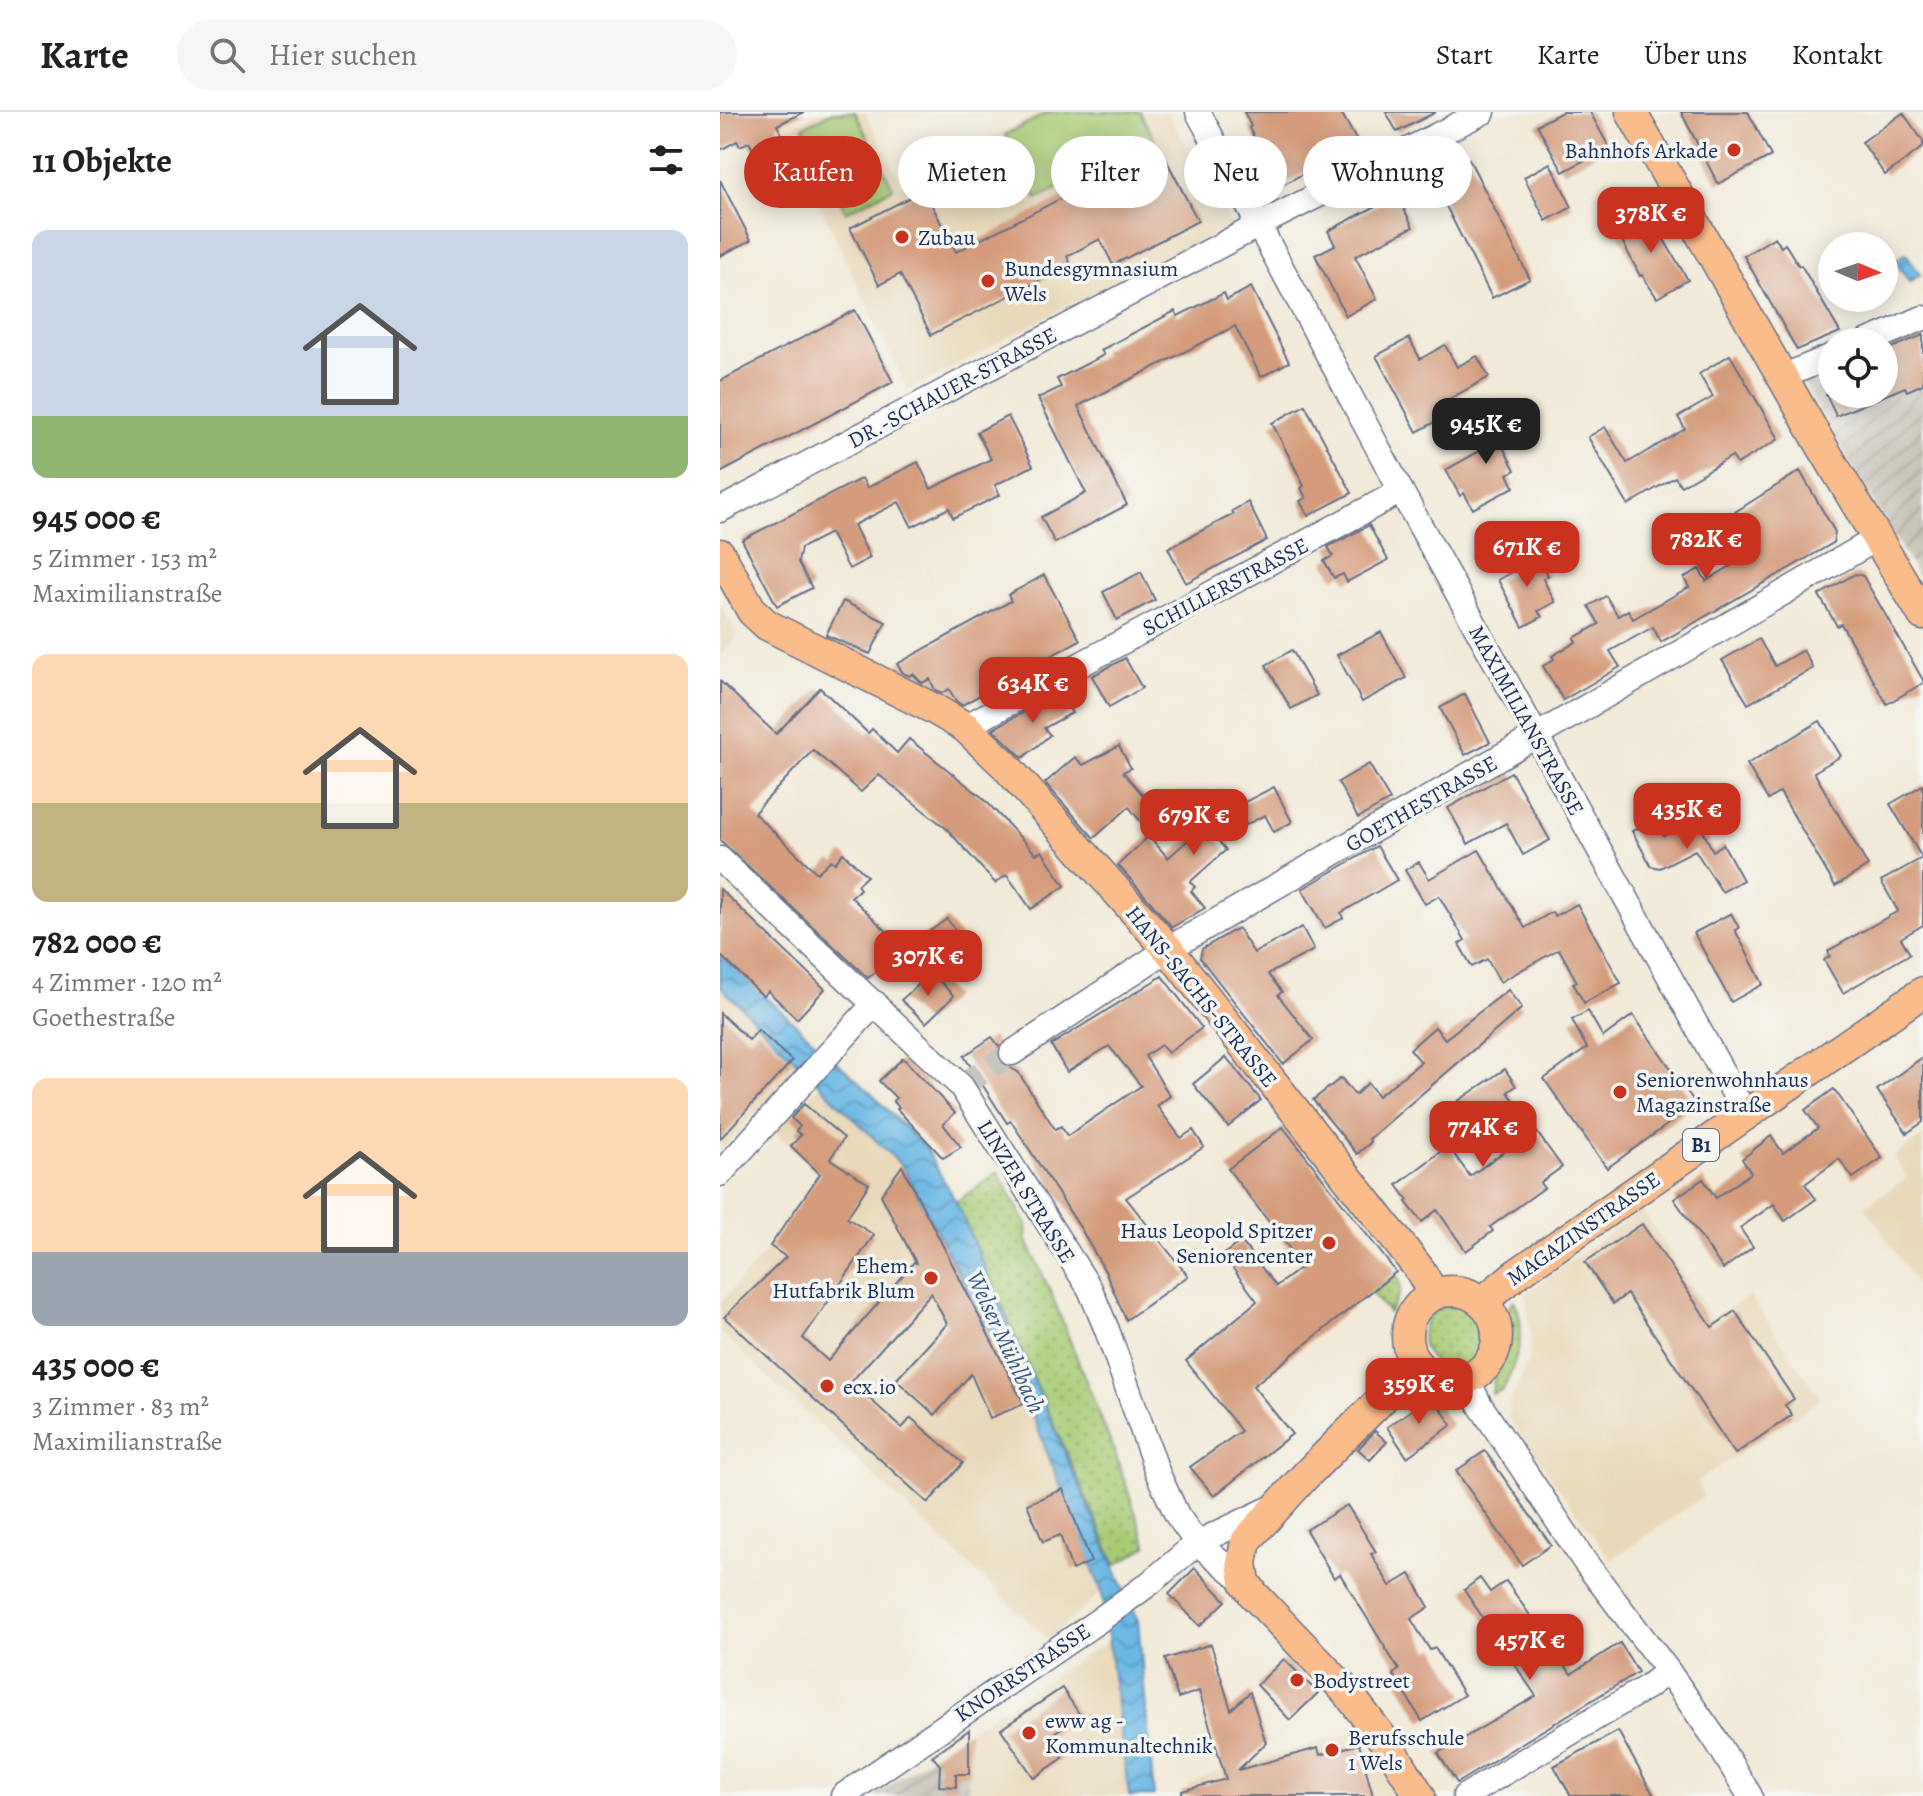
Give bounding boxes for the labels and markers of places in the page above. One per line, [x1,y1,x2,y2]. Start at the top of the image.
place label: Bahnhofs Arkade [1564,136,1718,166]
marker: Bahnhofs Arkade [1725,141,1743,159]
pin: 378K € [1586,187,1716,255]
place label: Zubau [918,223,976,253]
marker: Zubau [893,228,911,246]
place label: Bundesgymnasium Wels [1003,254,1178,309]
marker: Bundesgymnasium Wels [979,272,997,290]
pin: 945K € [1421,398,1551,466]
pin: 782K € [1641,513,1771,581]
pin: 671K € [1462,521,1592,589]
pin: 634K € [968,657,1098,725]
pin: 435K € [1622,783,1752,851]
pin: 679K € [1129,789,1259,857]
pin: 307K € [863,930,993,998]
place label: Seniorenwohnhaus Magazinstraße [1636,1065,1809,1120]
marker: Seniorenwohnhaus Magazinstraße [1611,1083,1629,1101]
pin: 774K € [1418,1101,1548,1169]
place label: Haus Leopold Spitzer Seniorencenter [1120,1216,1313,1271]
marker: Haus Leopold Spitzer Seniorencenter [1320,1234,1338,1252]
place label: Ehem. Hutfabrik Blum [772,1251,915,1306]
marker: Ehem. Hutfabrik Blum [922,1269,940,1287]
pin: 359K € [1354,1358,1484,1426]
place label: ecx.io [843,1372,896,1402]
marker: ecx.io [818,1377,836,1395]
pin: 457K € [1465,1614,1595,1682]
place label: Bodystreet [1313,1666,1410,1696]
marker: Bodystreet [1288,1671,1306,1689]
place label: eww ag - Kommunaltechnik [1045,1706,1213,1761]
place label: Berufsschule 1 Wels [1348,1723,1464,1778]
marker: eww ag - Kommunaltechnik [1020,1724,1038,1742]
marker: Berufsschule 1 Wels [1323,1741,1341,1759]

